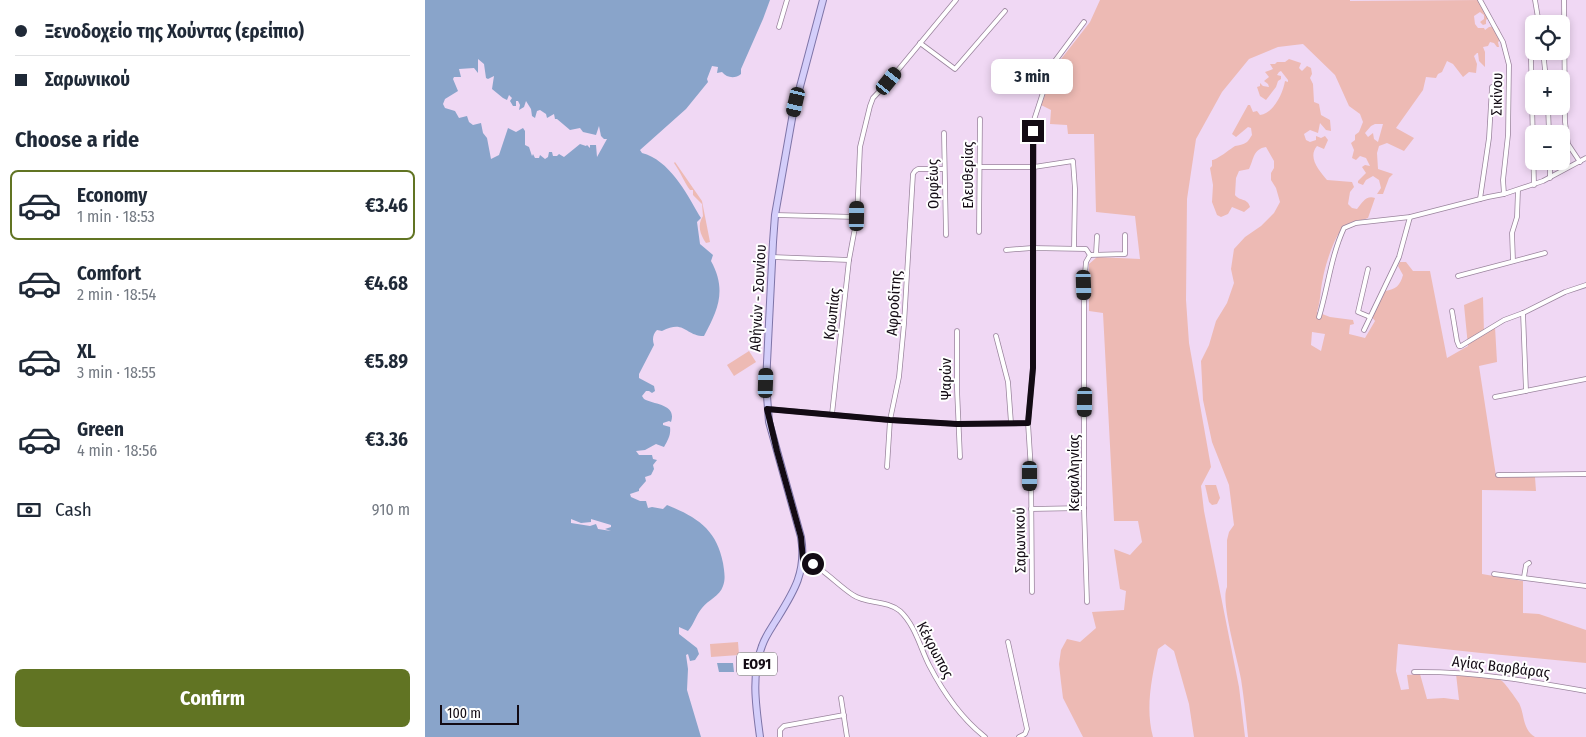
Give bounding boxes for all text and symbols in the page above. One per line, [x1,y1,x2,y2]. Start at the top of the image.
map controls [1525,15,1570,170]
button: locate [1525,15,1570,60]
text: Ξενοδοχείο της Χούντας (ερείπιο) [45,20,304,43]
callout: 3 min [992,58,1074,94]
car [873,65,904,97]
text: 3 min [1014,67,1050,86]
text: Σαρωνικού [45,68,130,91]
button: + [1525,70,1570,115]
street label: Σικίνου [1488,72,1506,116]
car [785,86,806,118]
route end [1022,120,1044,142]
button: − [1525,125,1570,170]
text: Choose a ride [15,126,139,153]
street label: Ελευθερίας [959,141,977,209]
street label: Ορφέως [924,158,942,209]
icon: car [17,183,62,228]
text: Economy [77,184,147,207]
text: €3.46 [365,194,408,217]
car [849,201,864,231]
text: 1 min · 18:53 [77,207,155,226]
street label: Αθήνών - Σουνίου [746,244,770,352]
icon: car [17,261,62,306]
text: Comfort [77,262,141,285]
street label: Αφροδίτης [883,269,905,336]
car [1075,270,1092,300]
text: €4.68 [365,272,408,295]
text: 2 min · 18:54 [77,285,156,304]
street label: Κρωπίας [820,286,844,341]
icon: car [17,339,62,384]
text: XL [77,340,96,363]
text: €5.89 [364,350,408,373]
street label: Ψαρών [937,357,955,400]
text: 3 min · 18:55 [77,363,156,382]
car [757,368,774,398]
car [1077,387,1092,417]
icon: car [17,417,62,462]
text: Green [77,418,124,441]
text: €3.36 [365,428,408,451]
street label: Κεφαλληνίας [1065,434,1083,512]
text: 4 min · 18:56 [77,441,157,460]
car [1022,461,1037,491]
icon: cash [15,496,43,524]
text: Cash [55,498,92,521]
text: 910 m [372,500,410,519]
street label: Σαρωνικού [1010,507,1030,573]
route start [802,553,824,575]
street label: Κέκρωπος [913,619,958,682]
road number: ΕΟ91 [737,652,777,676]
street label: Αγίας Βαρβάρας [1451,652,1552,682]
button: Confirm [15,669,410,727]
scale bar [440,702,519,725]
text: 100 m [447,705,481,722]

